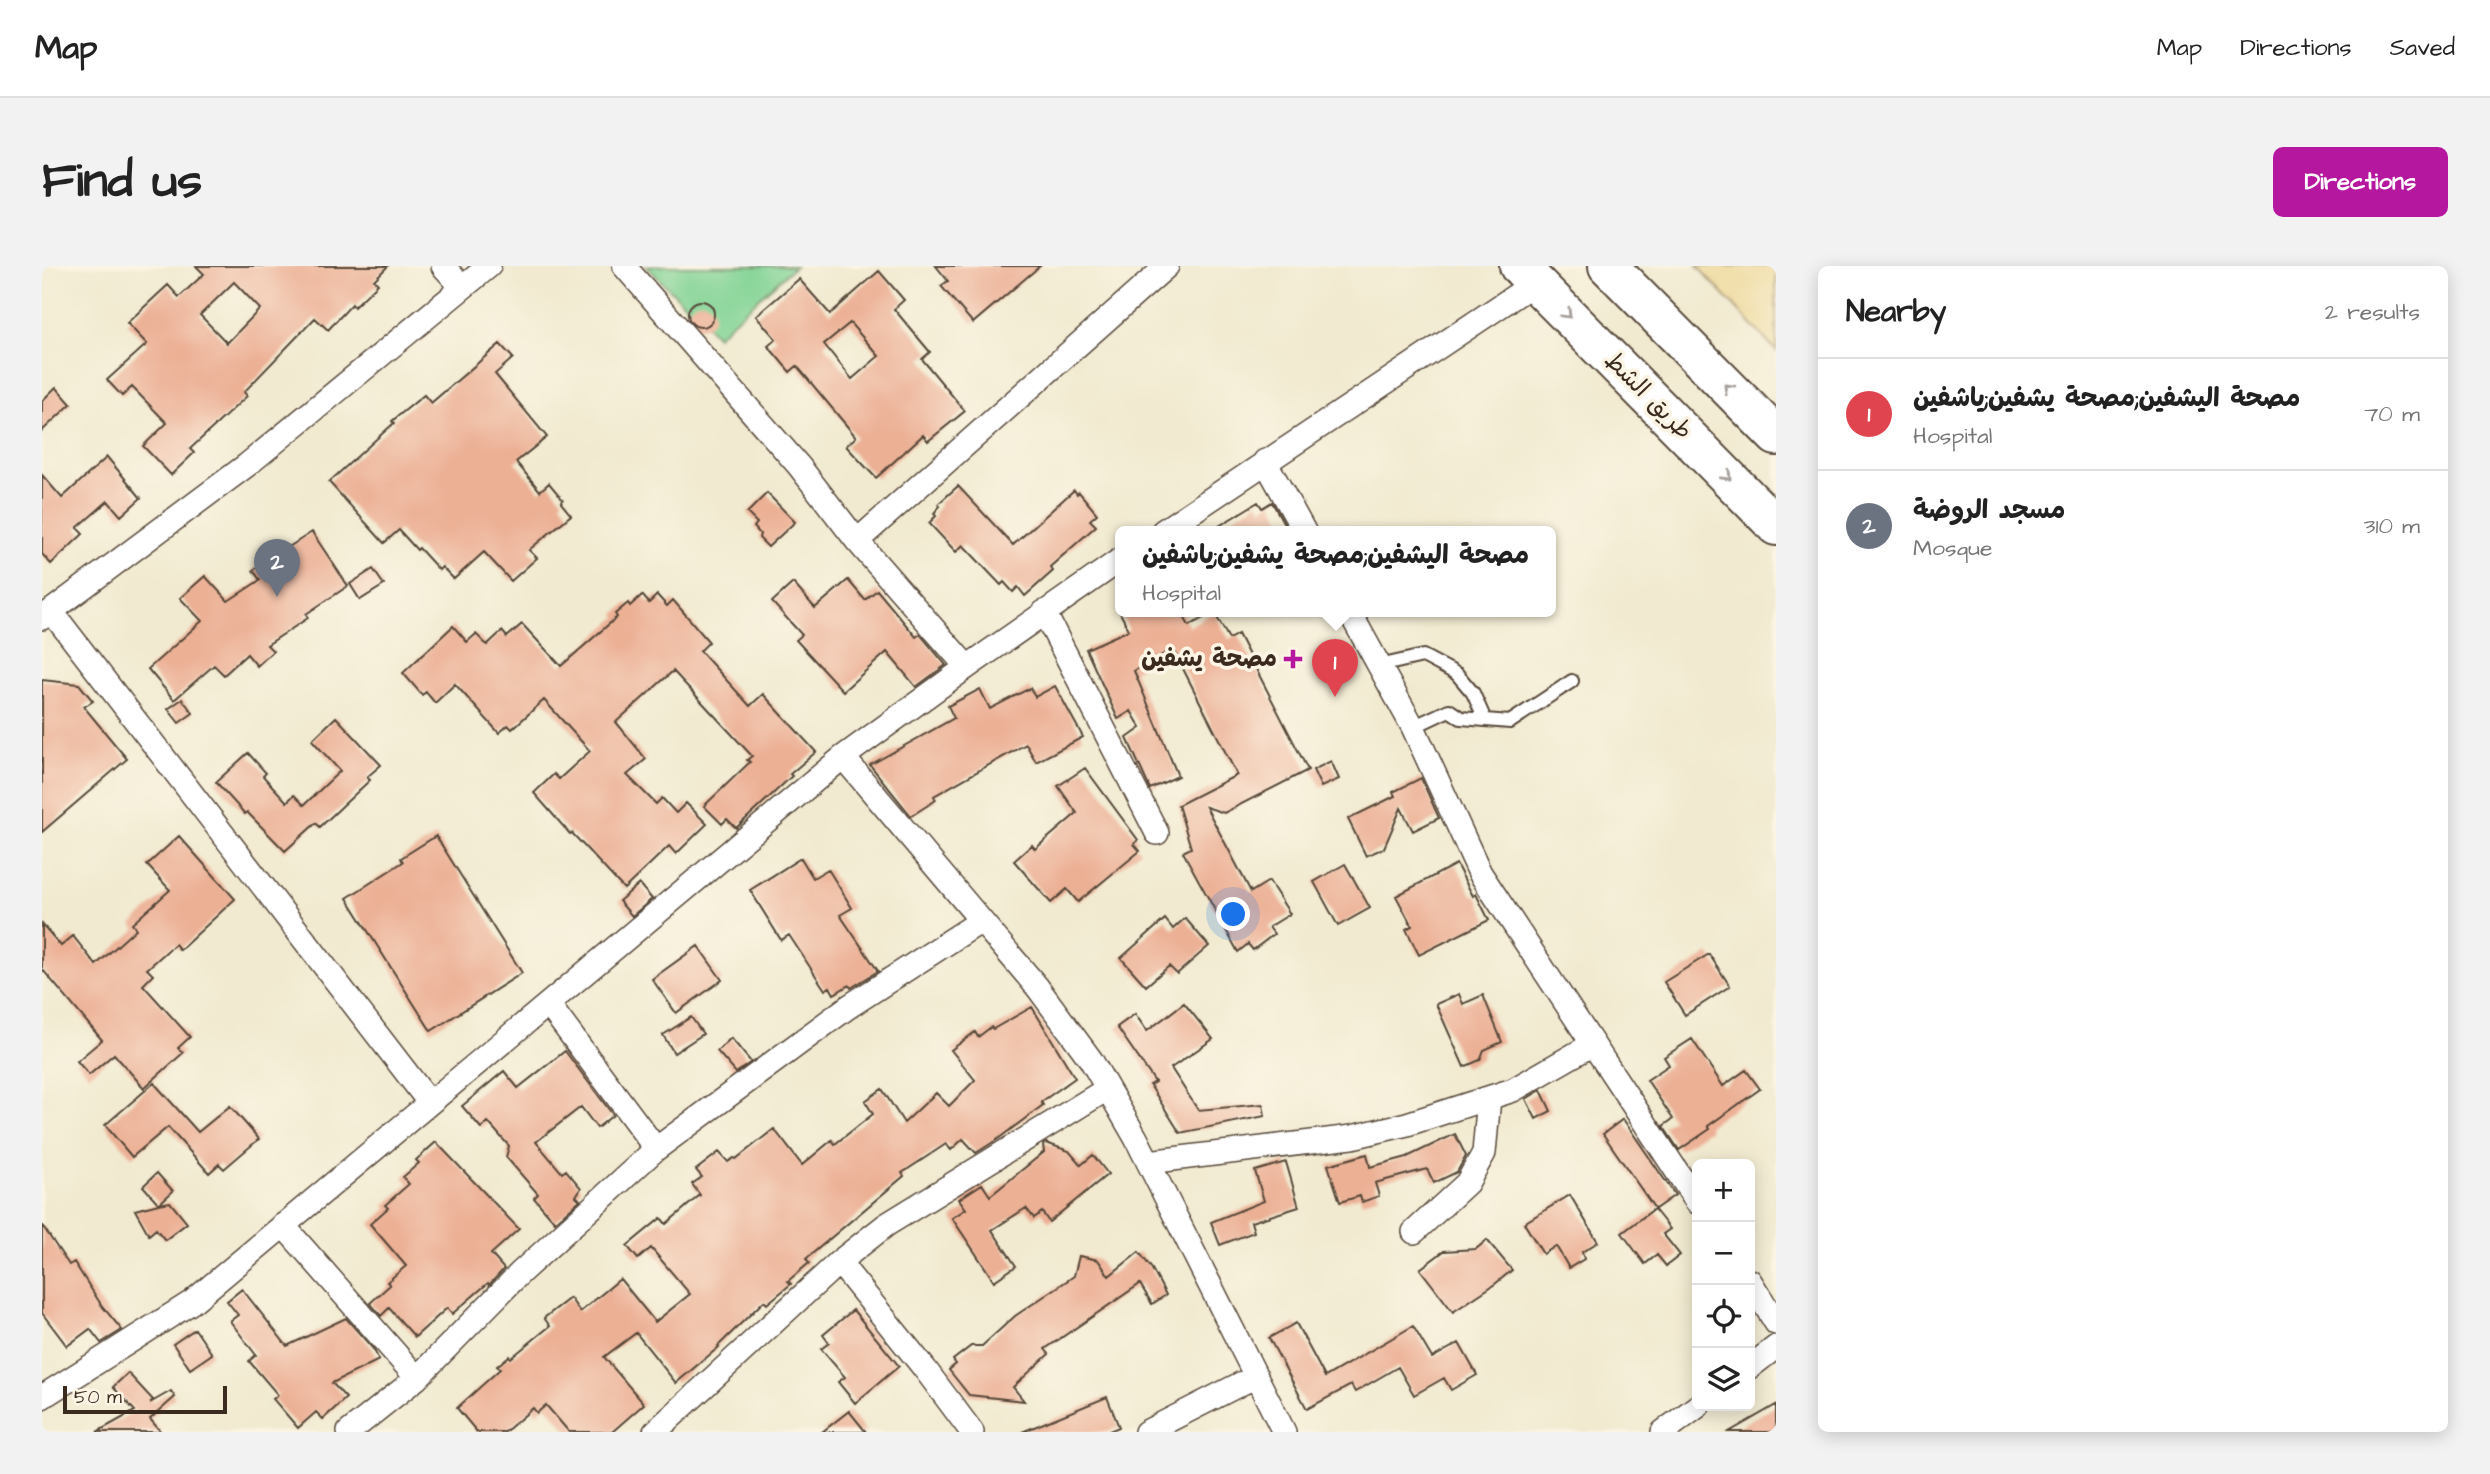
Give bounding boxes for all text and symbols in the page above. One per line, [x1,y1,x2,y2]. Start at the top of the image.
text: Map [35,25,97,71]
text: Map [2157,31,2202,65]
text: Directions [2240,31,2352,65]
text: Saved [2390,31,2455,65]
button: Directions [2273,147,2448,217]
text: Find us [42,148,202,216]
text: Nearby [1846,291,1946,333]
text: 2 results [2325,296,2420,328]
one-way arrow [1559,306,1572,319]
street label: طريق الشط [1596,344,1700,448]
text: مصحة اليشفين;مصحة يشفين;ياشفين [1913,380,2300,416]
one-way arrow [1724,383,1737,396]
text: 1 [1868,398,1870,430]
text: 70 m [2364,398,2420,430]
text: Hospital [1913,420,1992,452]
one-way arrow [1719,468,1732,481]
text: مسجد الروضة [1913,492,2065,528]
text: 2 [1862,510,1876,542]
text: 310 m [2364,510,2420,542]
popup [1115,526,1556,617]
text: Mosque [1913,532,1992,564]
text: مصحة اليشفين;مصحة يشفين;ياشفين [1142,537,1529,573]
pin: 2 [254,539,300,597]
text: Hospital [1142,577,1221,609]
pin: 1 [1312,639,1358,697]
place label: مصحة يشفين [1141,642,1277,676]
marker: مصحة يشفين [1283,649,1303,669]
your location [1216,897,1250,931]
map controls [1692,1159,1755,1411]
button: + [1692,1159,1755,1222]
button: − [1692,1222,1755,1285]
button: locate [1692,1285,1755,1348]
button: layers [1692,1348,1755,1411]
scale bar [63,1383,228,1415]
text: 50 m [74,1384,122,1411]

